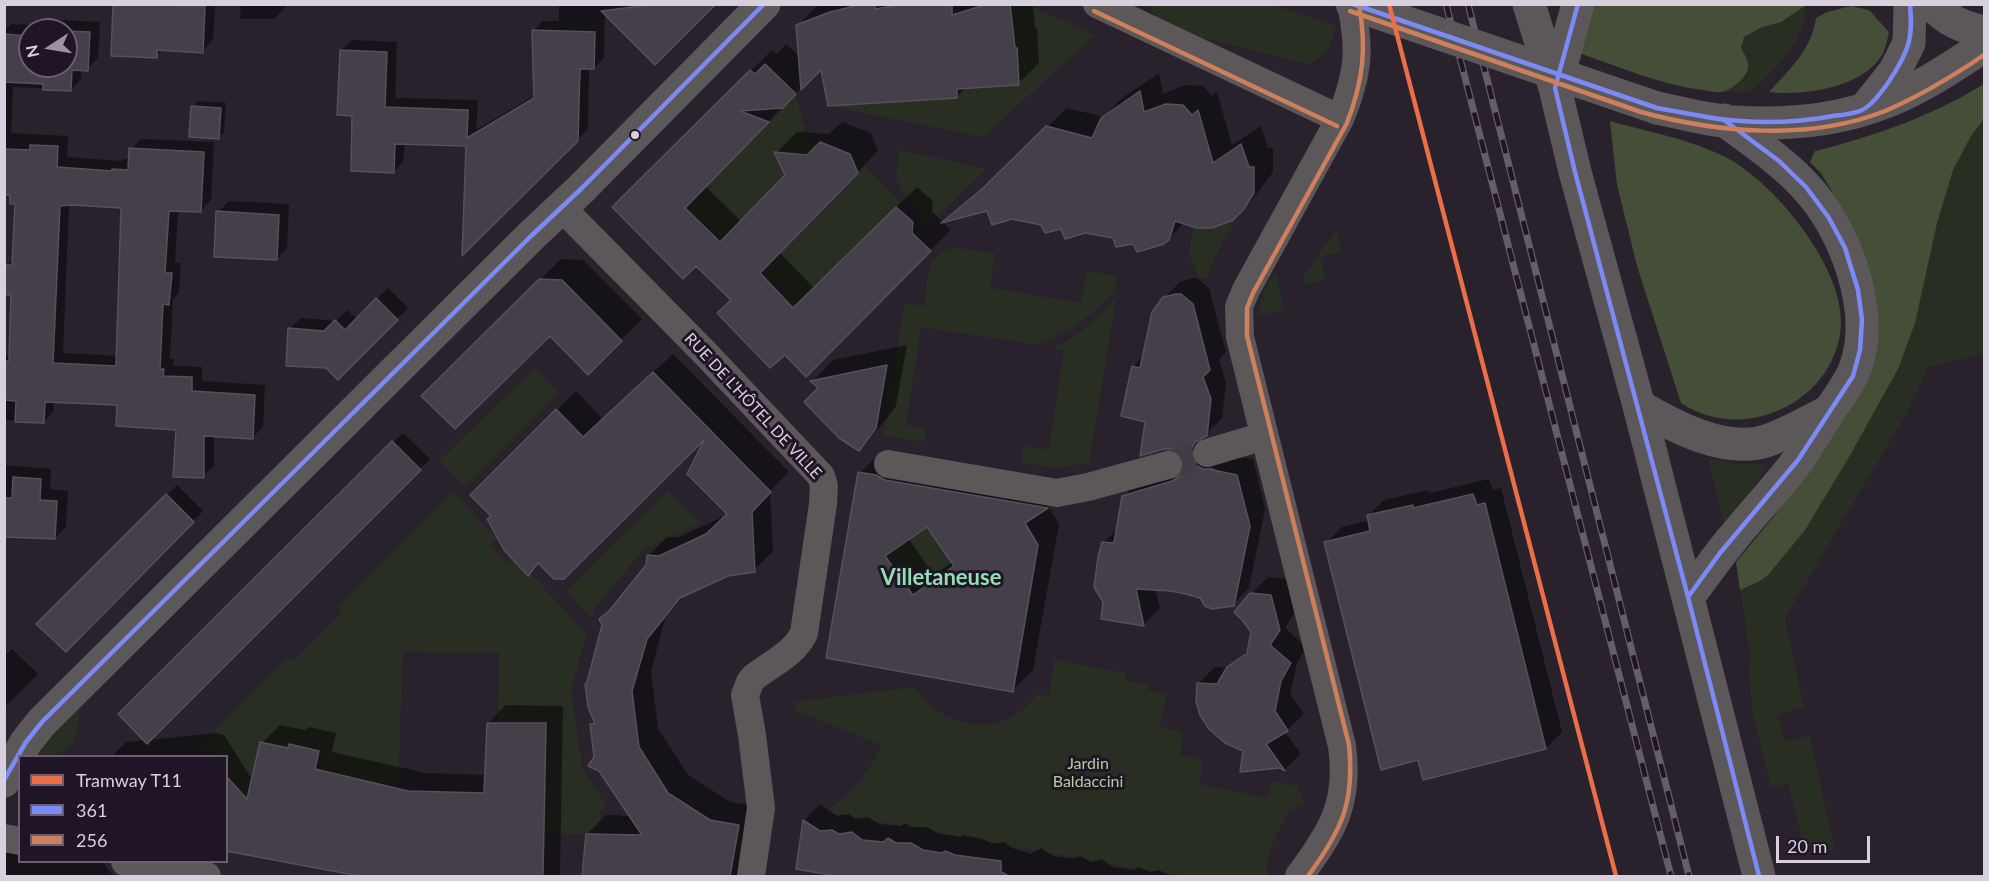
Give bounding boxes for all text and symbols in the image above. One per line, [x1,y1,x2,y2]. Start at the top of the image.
north arrow [18,18,78,78]
text: N [21,43,42,59]
unlabelled marker [629,129,641,141]
street label: RUE DE L'HÔTEL DE VILLE [680,329,826,483]
district label: Villetaneuse [881,565,1001,591]
park label: Jardin Baldaccini [1053,754,1123,792]
legend [18,755,228,863]
text: Tramway T11 [76,769,182,791]
text: 361 [76,799,107,821]
scale bar [1779,824,1874,862]
text: 256 [76,829,107,851]
text: 20 m [1787,835,1827,857]

